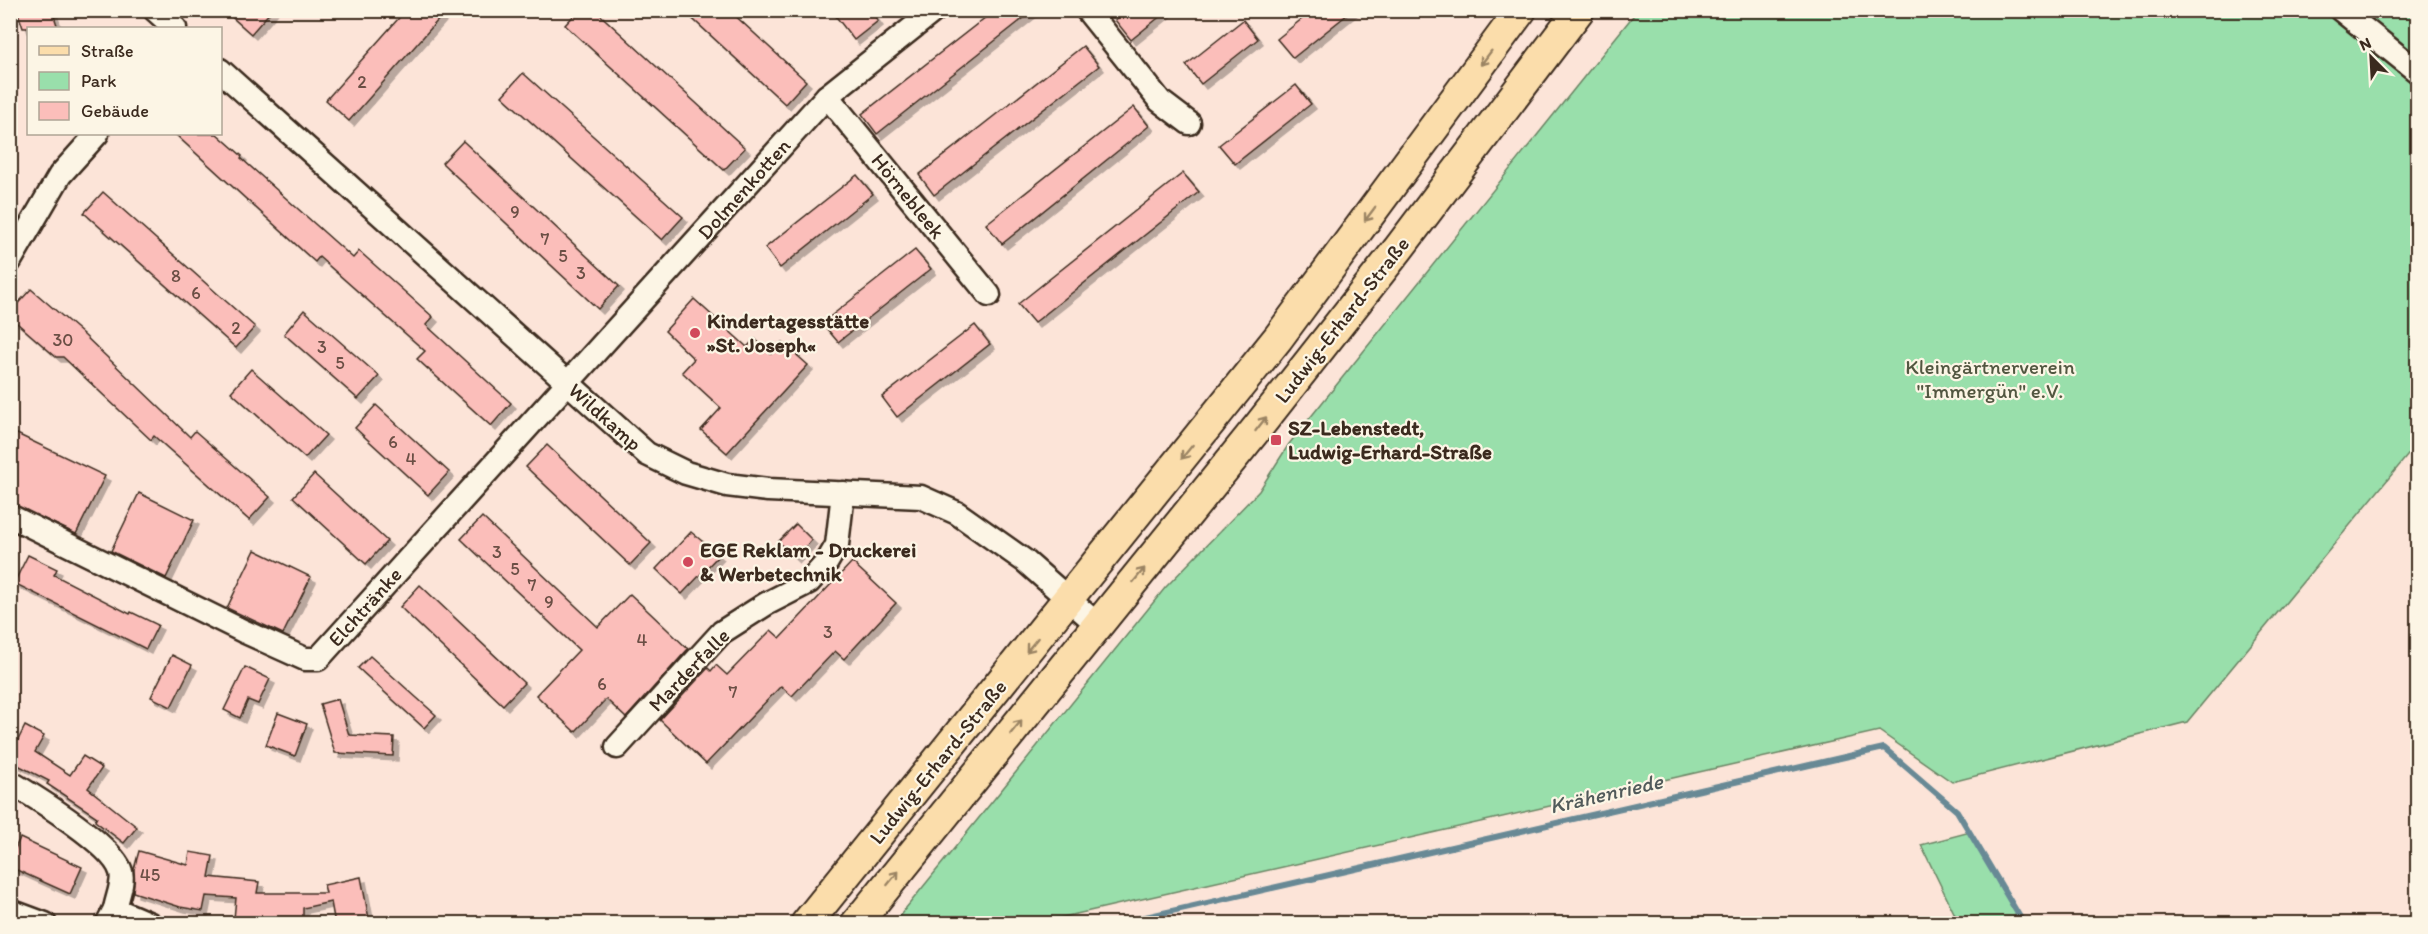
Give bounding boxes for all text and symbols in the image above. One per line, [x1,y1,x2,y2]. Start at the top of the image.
legend [27,27,222,135]
north arrow [2341,27,2401,87]
text: N [2356,33,2374,55]
text: Straße [81,40,134,62]
one-way arrow [1479,49,1492,65]
text: Park [81,70,116,92]
house number: 2 [357,71,367,93]
text: Gebäude [81,100,149,122]
street label: Dolmenkotten [692,133,795,244]
street label: Hörnebleek [866,148,951,244]
house number: 9 [510,201,520,223]
one-way arrow [1363,206,1376,222]
house number: 7 [541,228,550,250]
street label: Ludwig-Erhard-Straße [1269,232,1414,408]
house number: 5 [558,245,568,267]
house number: 3 [576,262,586,284]
house number: 8 [171,265,181,287]
house number: 6 [191,282,201,304]
place label: Kindertagesstätte »St. Joseph« [707,308,869,358]
house number: 2 [231,317,241,339]
marker: Kindertagesstätte »St. Joseph« [688,326,702,340]
house number: 30 [53,329,73,351]
house number: 3 [317,336,327,358]
house number: 5 [335,352,345,374]
park label: Kleingärtnerverein "Immergün" e.V. [1905,354,2075,403]
street label: Wildkamp [564,377,647,456]
place label: SZ-Lebenstedt, Ludwig-Erhard-Straße [1288,415,1492,465]
one-way arrow [1254,416,1267,432]
house number: 6 [388,431,398,453]
marker: SZ-Lebenstedt, Ludwig-Erhard-Straße [1269,433,1283,447]
one-way arrow [1180,444,1193,460]
house number: 4 [406,448,417,470]
place label: EGE Reklam - Druckerei & Werbetechnik [700,537,916,586]
house number: 3 [492,541,502,563]
marker: EGE Reklam - Druckerei & Werbetechnik [681,555,695,569]
house number: 5 [510,558,520,580]
street label: Elchtränke [323,562,407,651]
one-way arrow [1132,568,1145,584]
house number: 7 [528,574,537,596]
house number: 9 [544,591,554,613]
house number: 3 [823,621,833,643]
street label: Marderfalle [643,623,734,716]
house number: 4 [637,629,648,651]
one-way arrow [1026,637,1039,653]
house number: 6 [597,673,607,695]
street label: Ludwig-Erhard-Straße [864,675,1012,849]
house number: 7 [729,681,738,703]
one-way arrow [1009,719,1022,735]
water label: Krähenriede [1547,767,1667,820]
house number: 45 [140,864,160,886]
one-way arrow [886,870,899,886]

